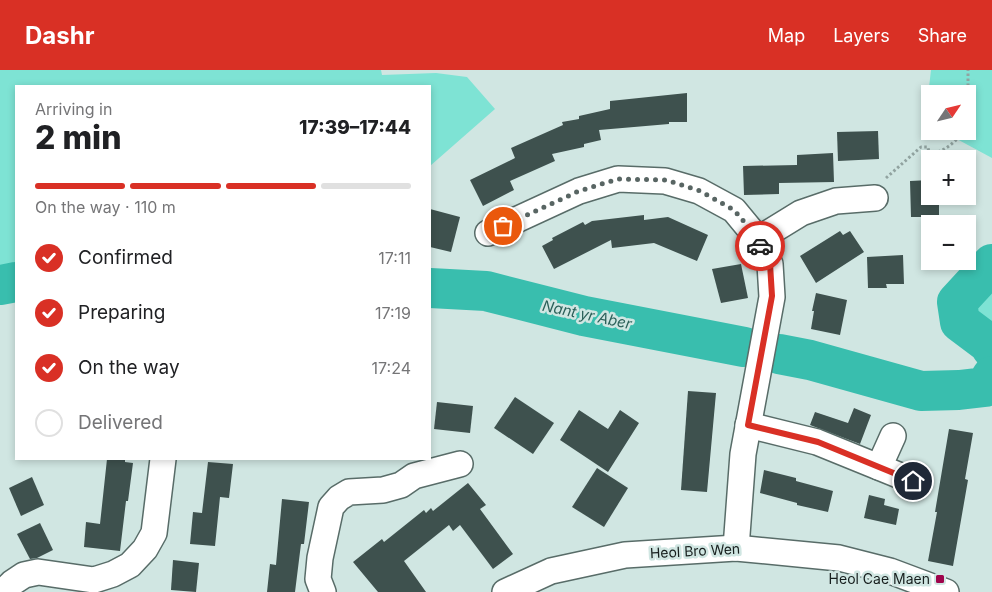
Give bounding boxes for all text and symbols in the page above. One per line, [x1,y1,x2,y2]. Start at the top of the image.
text: Dashr [25,21,94,50]
text: Map [768,25,805,46]
text: Layers [833,25,890,46]
text: Share [918,25,967,46]
north arrow [921,85,976,140]
map controls [921,85,976,270]
text: Arriving in [35,99,112,119]
text: 17:39–17:44 [299,116,411,139]
text: 2 min [35,118,121,157]
button: + [921,150,976,205]
text: On the way · 110 m [35,197,176,217]
pin [482,205,524,247]
icon: bag [489,212,517,240]
button: − [921,215,976,270]
courier [735,221,785,271]
icon: car [746,232,774,260]
icon: check [35,244,63,272]
text: Confirmed [78,246,173,269]
text: 17:11 [378,248,411,268]
water label: Nant yr Aber [541,296,634,333]
icon: check [35,299,63,327]
text: Preparing [78,301,165,324]
text: 17:19 [375,303,411,323]
icon: check [35,354,63,382]
text: On the way [78,356,180,379]
text: 17:24 [372,358,411,378]
text: Delivered [78,411,163,434]
pin [892,460,934,502]
icon: home [899,467,927,495]
street label: Heol Bro Wen [649,540,741,561]
place label: Heol Cae Maen [829,570,930,587]
marker: Heol Cae Maen [934,573,946,585]

